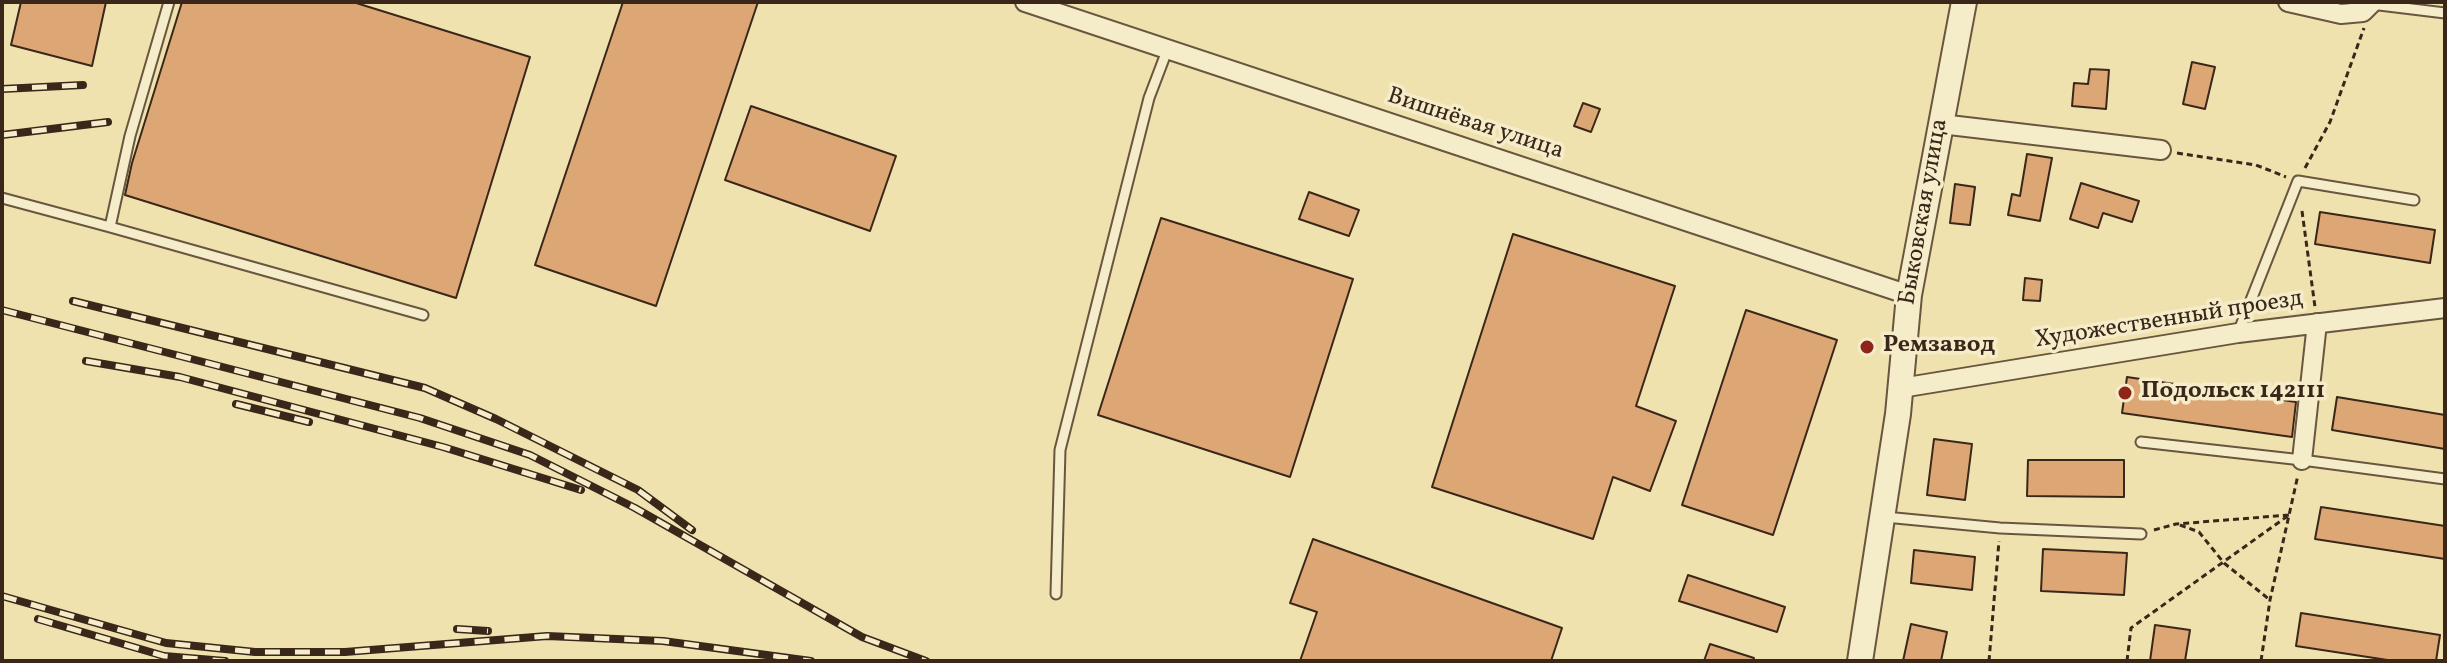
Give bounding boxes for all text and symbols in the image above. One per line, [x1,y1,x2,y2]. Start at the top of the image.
street label: Вишнёвая улица [1383,83,1567,167]
street label: Быковская улица [1894,117,1956,307]
street label: Художественный проезд [2033,286,2305,356]
place label: Ремзавод [1883,333,1995,361]
marker: Ремзавод [1858,338,1876,356]
place label: Подольск 142111 [2141,379,2325,407]
marker: Подольск 142111 [2116,384,2134,402]

